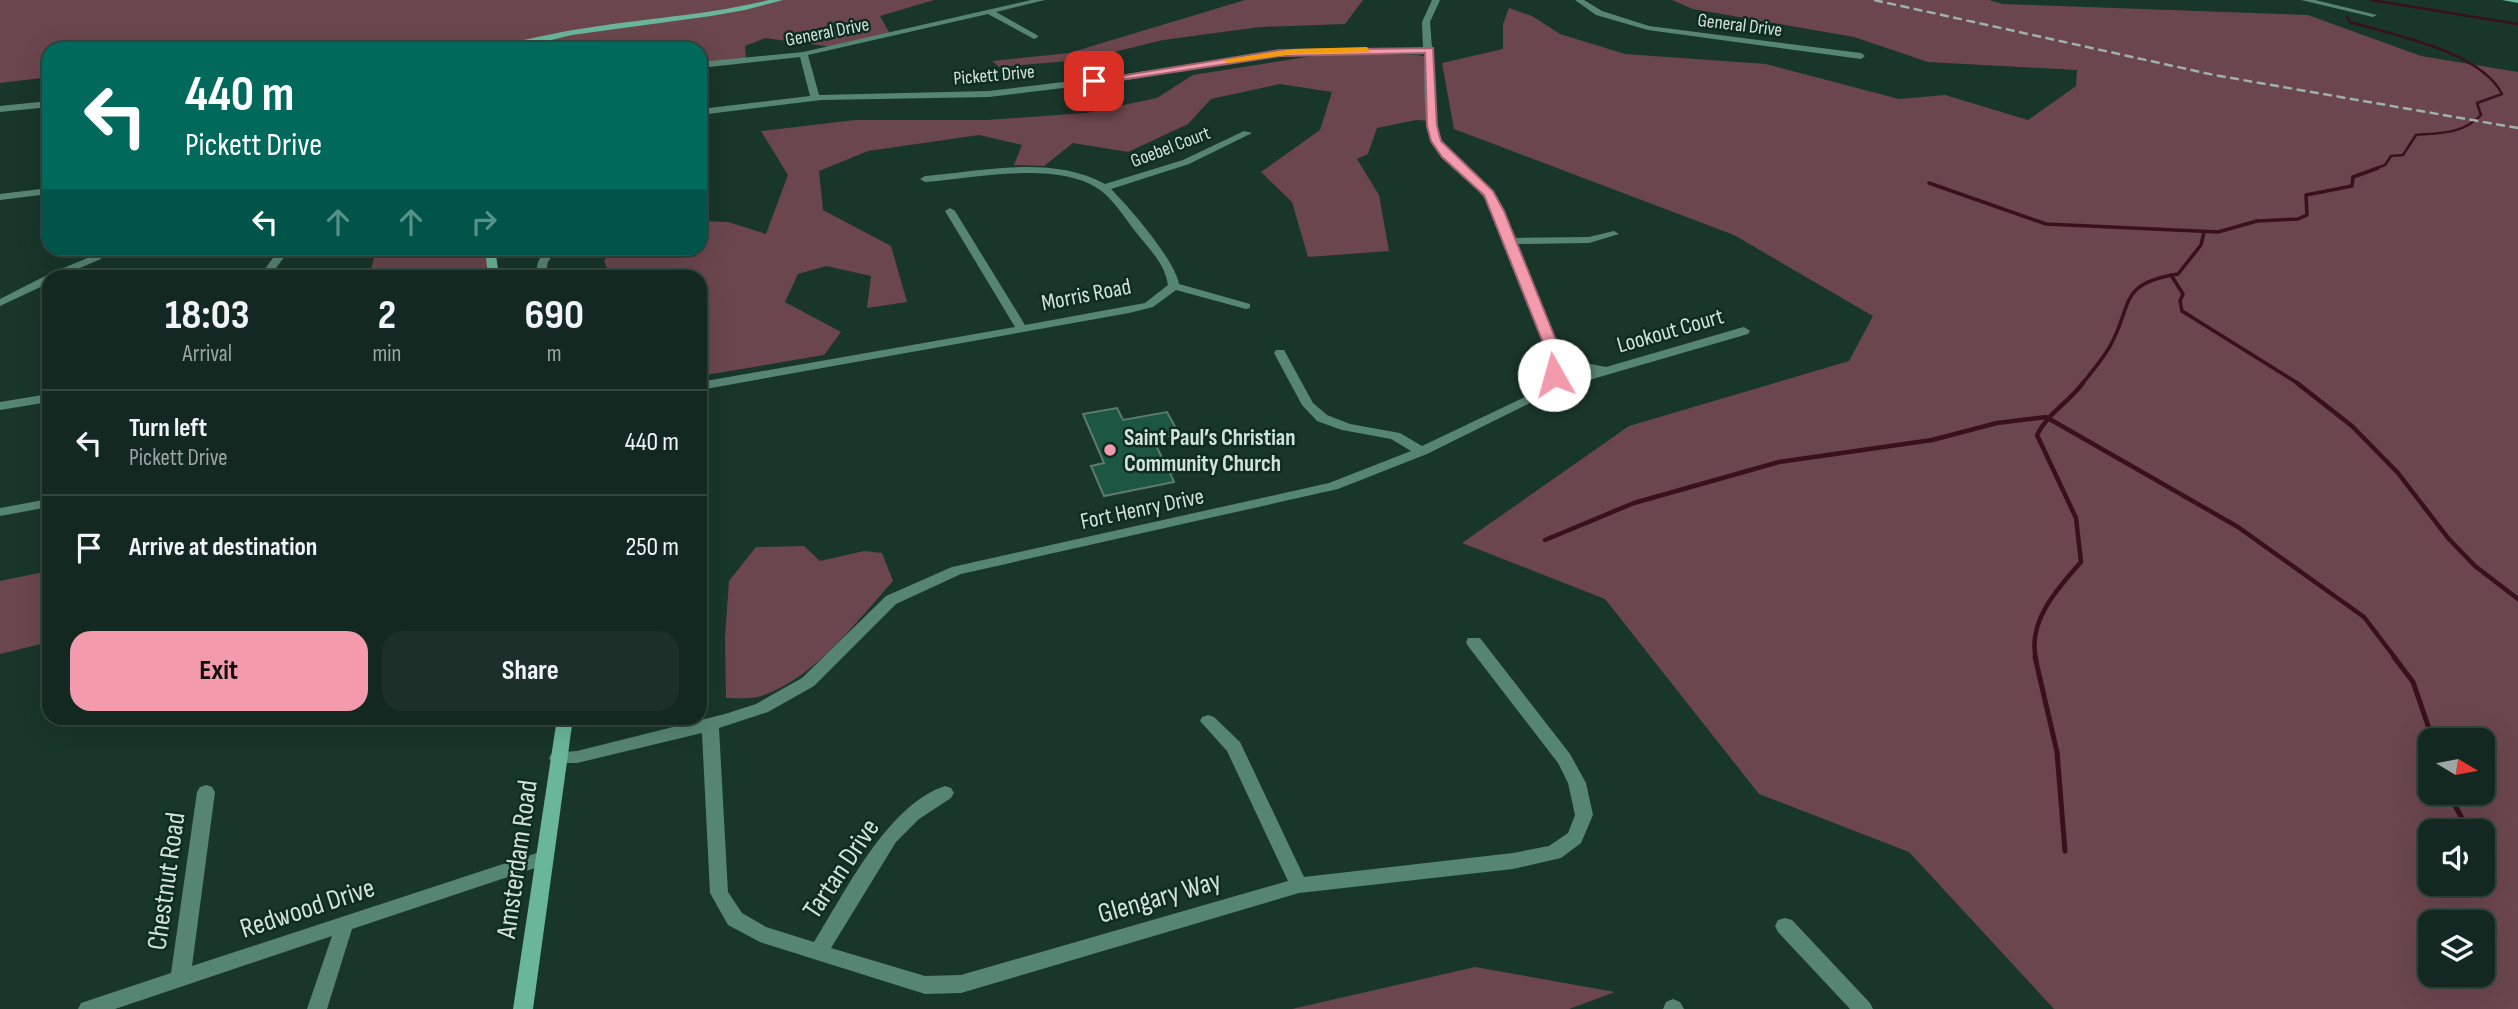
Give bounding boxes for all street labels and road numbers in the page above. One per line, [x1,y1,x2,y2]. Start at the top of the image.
street label: General Drive [1696,9,1783,42]
street label: General Drive [783,13,871,52]
street label: Pickett Drive [953,60,1036,91]
street label: Goebel Court [1127,122,1214,173]
street label: Morris Road [1039,273,1133,317]
street label: Lookout Court [1614,302,1727,360]
street label: Fort Henry Drive [1078,482,1207,536]
street label: Amsterdam Road [490,778,545,941]
street label: Chestnut Road [140,810,192,952]
street label: Tartan Drive [796,813,887,925]
street label: Glengary Way [1094,864,1225,931]
street label: Redwood Drive [236,871,379,946]

